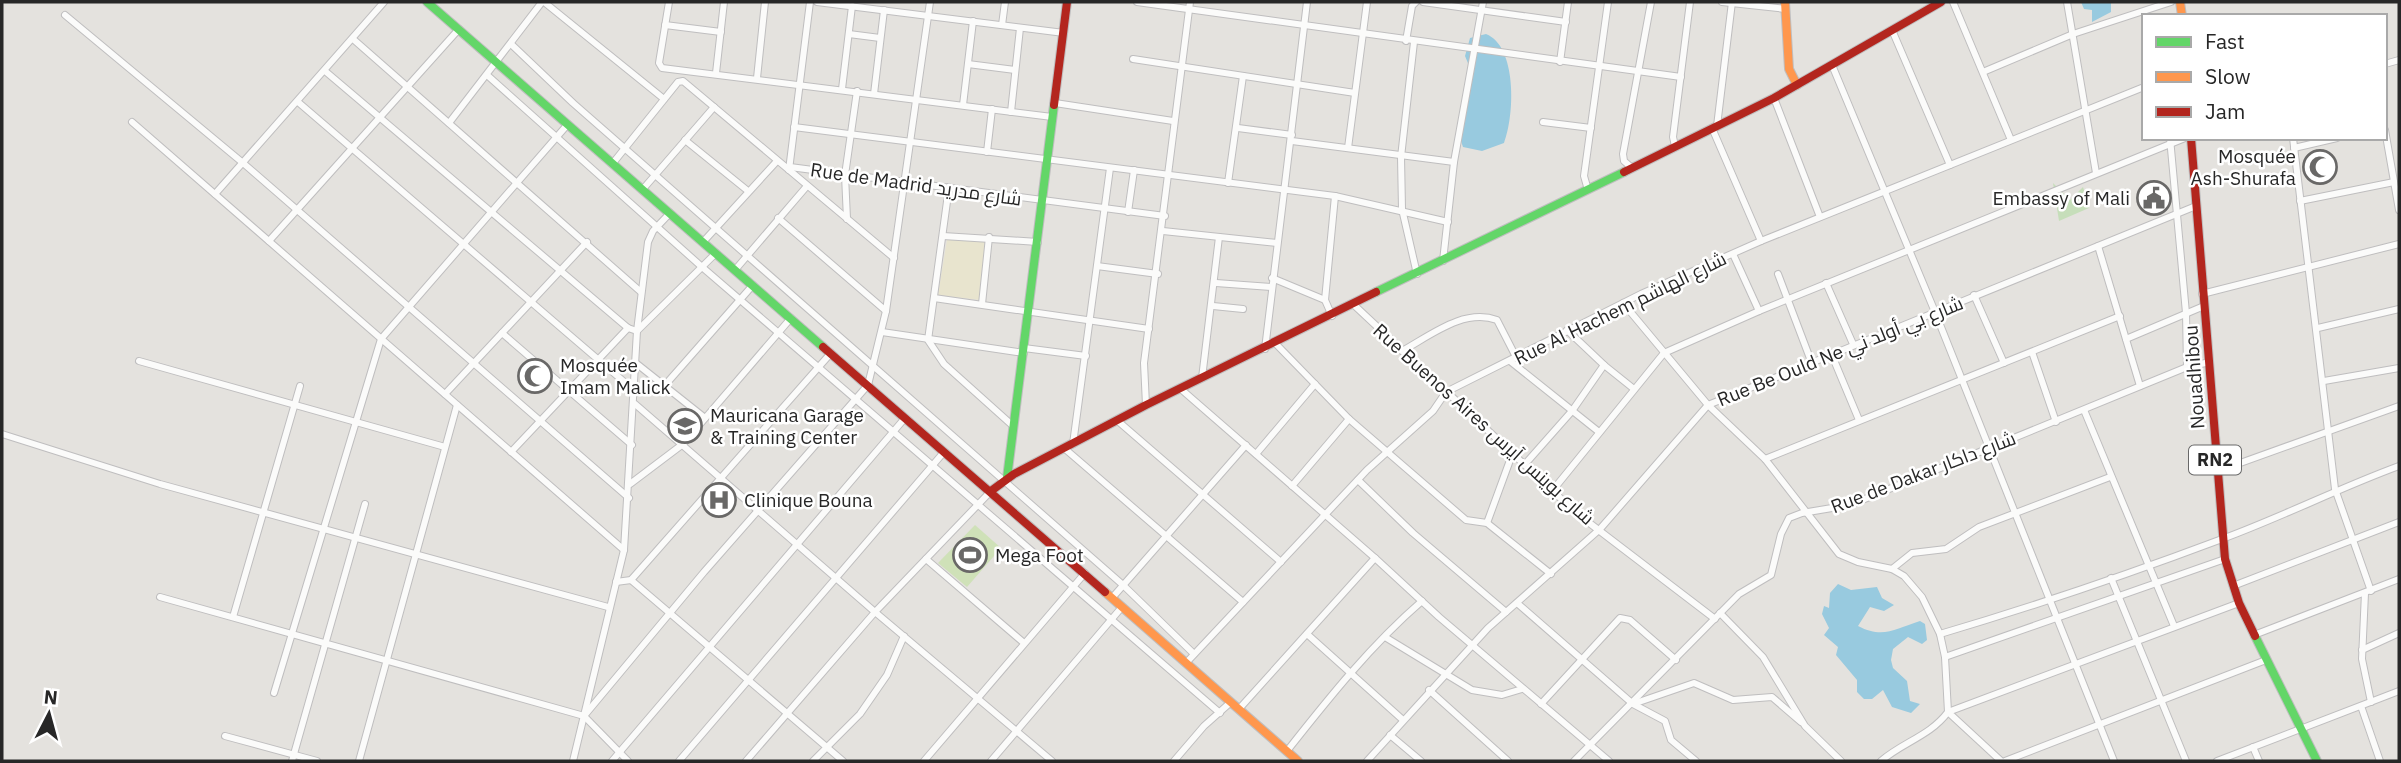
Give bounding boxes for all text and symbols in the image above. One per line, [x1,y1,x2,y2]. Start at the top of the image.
legend [2142,14,2387,140]
text: Fast [2205,27,2245,55]
text: Slow [2205,62,2251,90]
text: Jam [2205,97,2245,125]
place label: Mosquée Ash-Shurafa [2191,144,2296,190]
mosque icon: Mosquée Ash-Shurafa [2301,148,2339,186]
street label: Rue de Madrid شارع مدريد [809,157,1023,213]
public building icon: Embassy of Mali [2135,179,2173,217]
place label: Embassy of Mali [1992,186,2130,210]
street label: Rue Al Hachem شارع الهاشم [1510,246,1731,372]
street label: Rue Be Ould Ne شارع بي أولد ني [1713,291,1968,414]
street label: Rue Buenos Aires شارع بوينس آيرس [1367,318,1600,531]
street label: Nouadhibou [2178,324,2210,430]
place label: Mosquée Imam Malick [560,353,670,399]
mosque icon: Mosquée Imam Malick [516,357,554,395]
place label: Mauricana Garage & Training Center [710,403,864,449]
school or university icon: Mauricana Garage & Training Center [666,407,704,445]
street label: Rue de Dakar شارع داكار [1827,426,2020,520]
road number: RN2 [2189,446,2241,474]
hospital icon: Clinique Bouna [700,481,738,519]
place label: Clinique Bouna [744,488,873,512]
sports icon: Mega Foot [951,536,989,574]
place label: Mega Foot [995,543,1084,567]
north arrow [14,679,84,749]
text: N [43,684,59,710]

